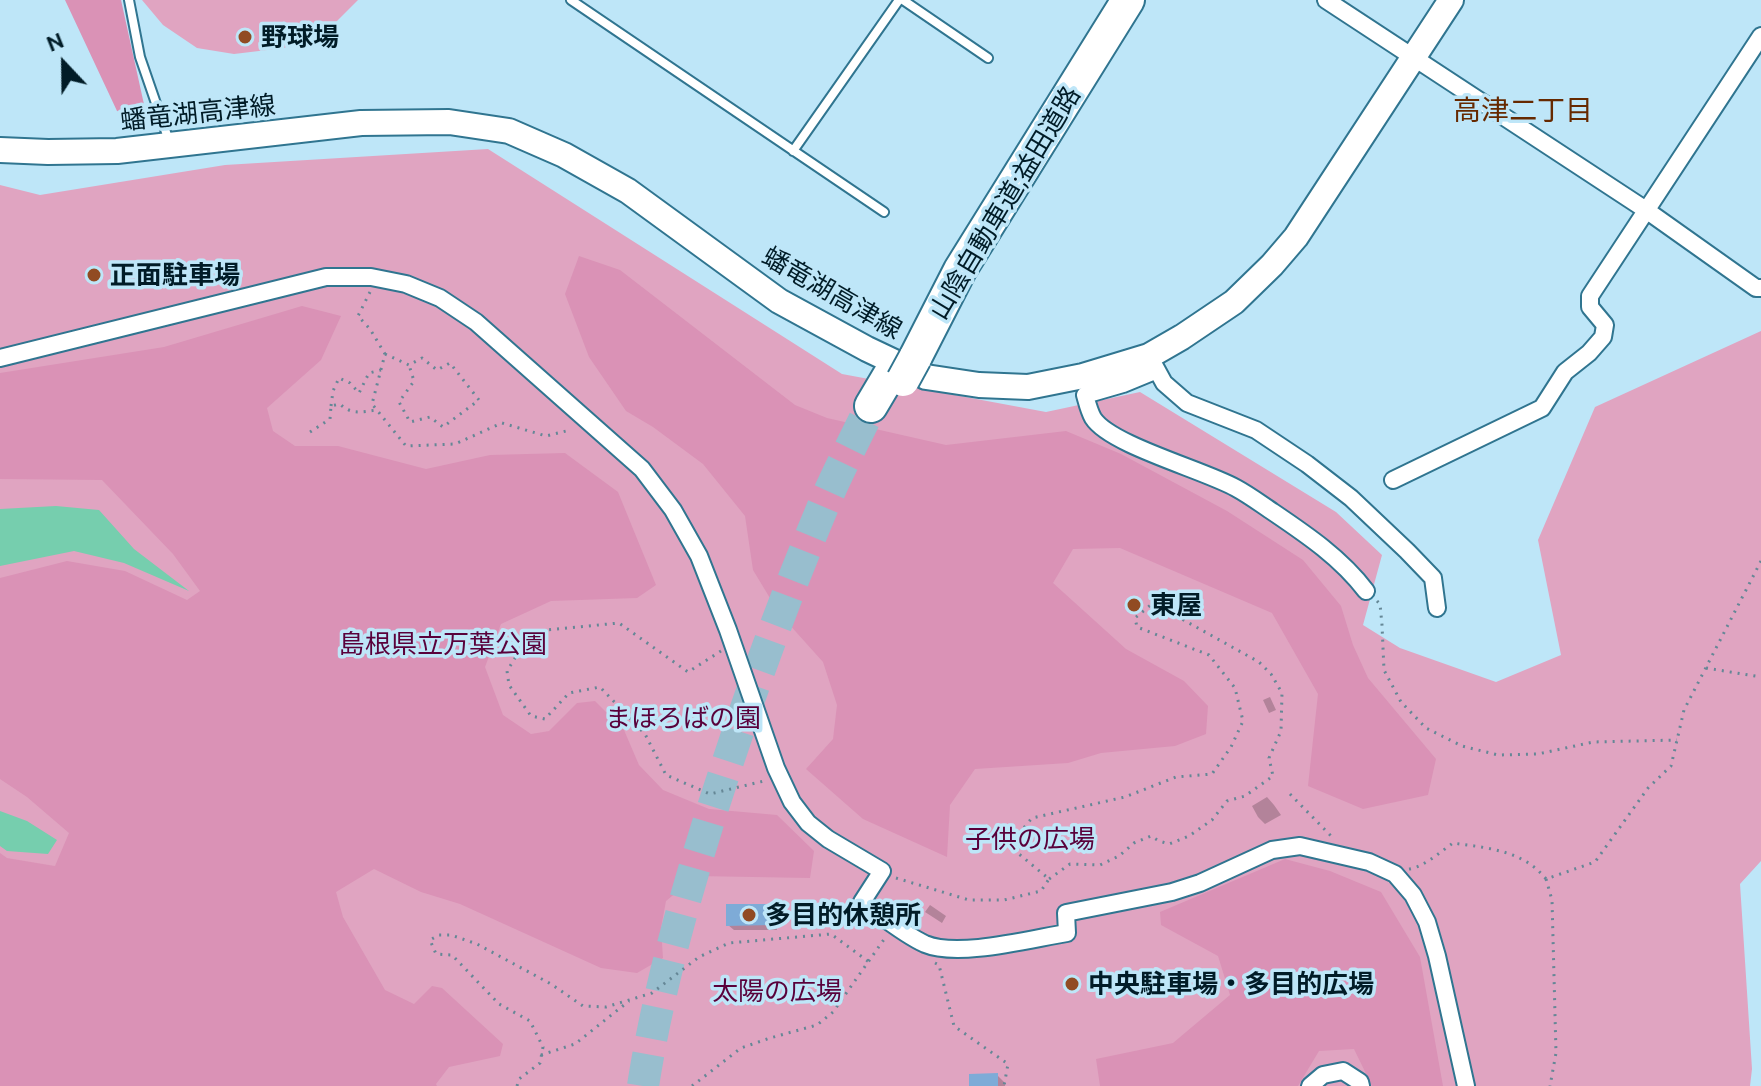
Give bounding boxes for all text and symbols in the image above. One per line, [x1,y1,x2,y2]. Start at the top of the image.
place label: 野球場 [261,21,339,53]
north arrow [24,24,104,104]
text: N [43,27,67,56]
marker: 野球場 [236,28,254,46]
street label: 山陰自動車道;益田道路 [923,81,1087,325]
street label: 蟠竜湖高津線 [119,89,277,137]
district label: 高津二丁目 [1453,94,1593,128]
street label: 蟠竜湖高津線 [757,240,907,346]
place label: 正面駐車場 [110,259,240,291]
marker: 正面駐車場 [85,266,103,284]
place label: 東屋 [1150,589,1202,621]
marker: 東屋 [1125,596,1143,614]
park label: 島根県立万葉公園 [339,628,547,660]
park label: まほろばの園 [605,702,761,734]
park label: 子供の広場 [965,823,1095,855]
place label: 多目的休憩所 [765,899,921,931]
marker: 多目的休憩所 [740,906,758,924]
place label: 中央駐車場・多目的広場 [1088,968,1374,1000]
park label: 太陽の広場 [712,975,842,1007]
marker: 中央駐車場・多目的広場 [1063,975,1081,993]

